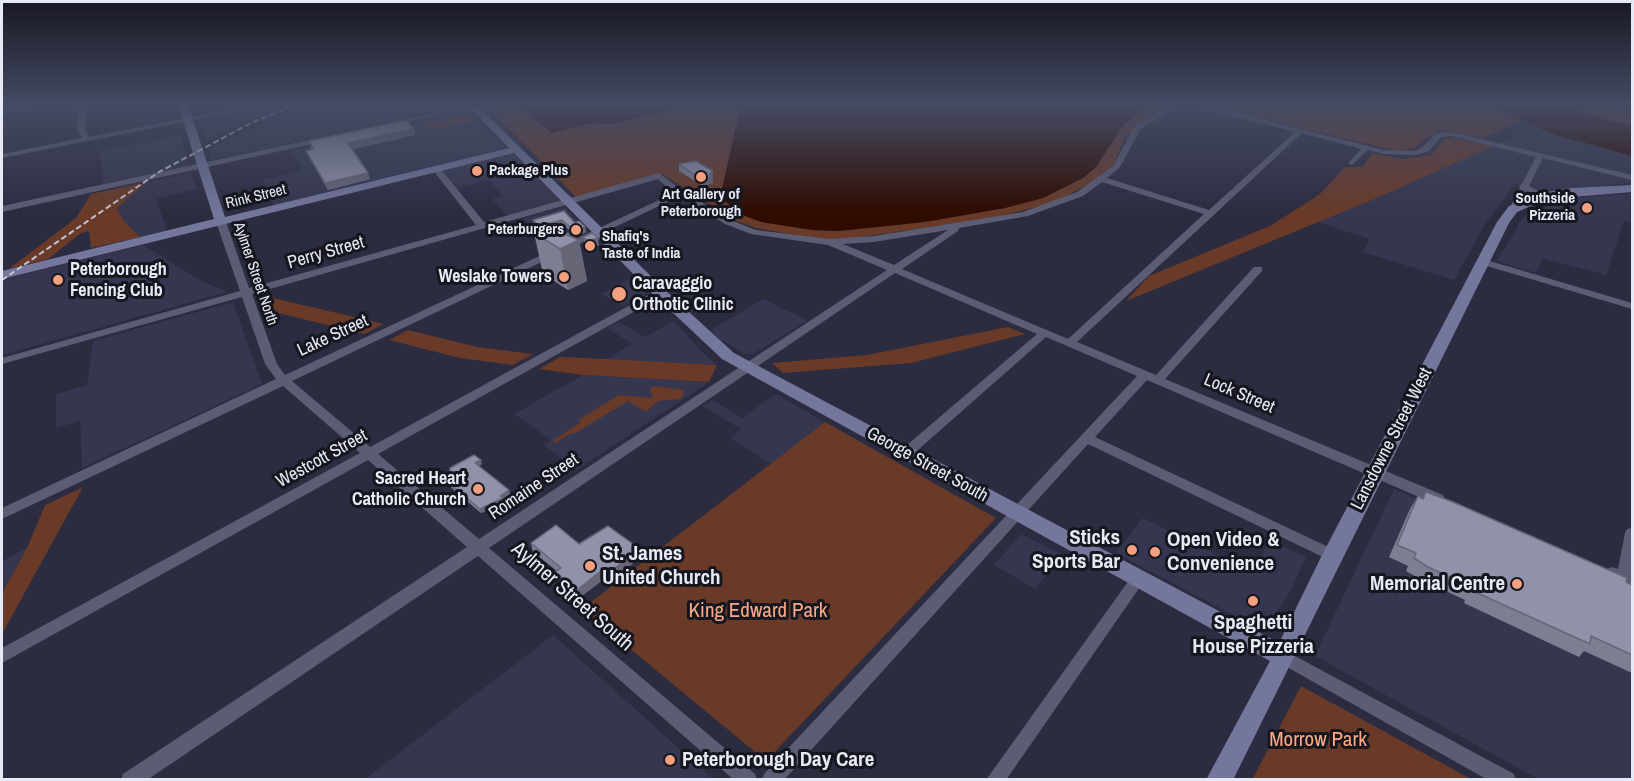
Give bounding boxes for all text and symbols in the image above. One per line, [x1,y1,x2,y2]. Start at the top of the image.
place label: Package Plus [489,162,568,180]
marker: Package Plus [470,164,484,178]
marker: Art Gallery of Peterborough [694,170,708,184]
street label: Rink Street [224,181,288,213]
place label: Art Gallery of Peterborough [661,186,741,221]
place label: Southside Pizzeria [1516,190,1575,225]
marker: Southside Pizzeria [1580,201,1594,215]
street label: Aylmer Street North [229,220,281,328]
place label: Peterburgers [487,221,564,239]
marker: Peterburgers [569,223,583,237]
place label: Shafiq's Taste of India [602,228,680,263]
street label: Perry Street [285,232,367,274]
marker: Shafiq's Taste of India [583,239,597,253]
place label: Peterborough Fencing Club [70,259,167,302]
place label: Weslake Towers [438,266,552,288]
marker: Weslake Towers [557,270,571,284]
marker: Peterborough Fencing Club [51,273,65,287]
place label: Caravaggio Orthotic Clinic [632,273,734,316]
marker: Caravaggio Orthotic Clinic [610,285,628,303]
street label: Lake Street [294,310,372,362]
street label: Lansdowne Street West [1347,364,1437,514]
street label: Lock Street [1200,369,1278,419]
street label: George Street South [863,423,991,507]
street label: Westcott Street [273,425,371,493]
street label: Romaine Street [485,449,583,525]
place label: Sacred Heart Catholic Church [352,468,466,510]
marker: Sacred Heart Catholic Church [471,482,485,496]
place label: Sticks Sports Bar [1032,525,1120,575]
place label: Open Video & Convenience [1167,527,1280,577]
street label: Aylmer Street South [506,537,638,657]
place label: St. James United Church [602,541,721,591]
marker: Sticks Sports Bar [1125,543,1139,557]
marker: Open Video & Convenience [1148,545,1162,559]
marker: St. James United Church [583,559,597,573]
place label: Memorial Centre [1370,571,1505,597]
marker: Memorial Centre [1510,577,1524,591]
marker: Spaghetti House Pizzeria [1246,594,1260,608]
park label: King Edward Park [689,598,827,624]
place label: Spaghetti House Pizzeria [1192,610,1314,660]
park label: Morrow Park [1269,727,1367,753]
place label: Peterborough Day Care [682,747,874,773]
marker: Peterborough Day Care [663,753,677,767]

